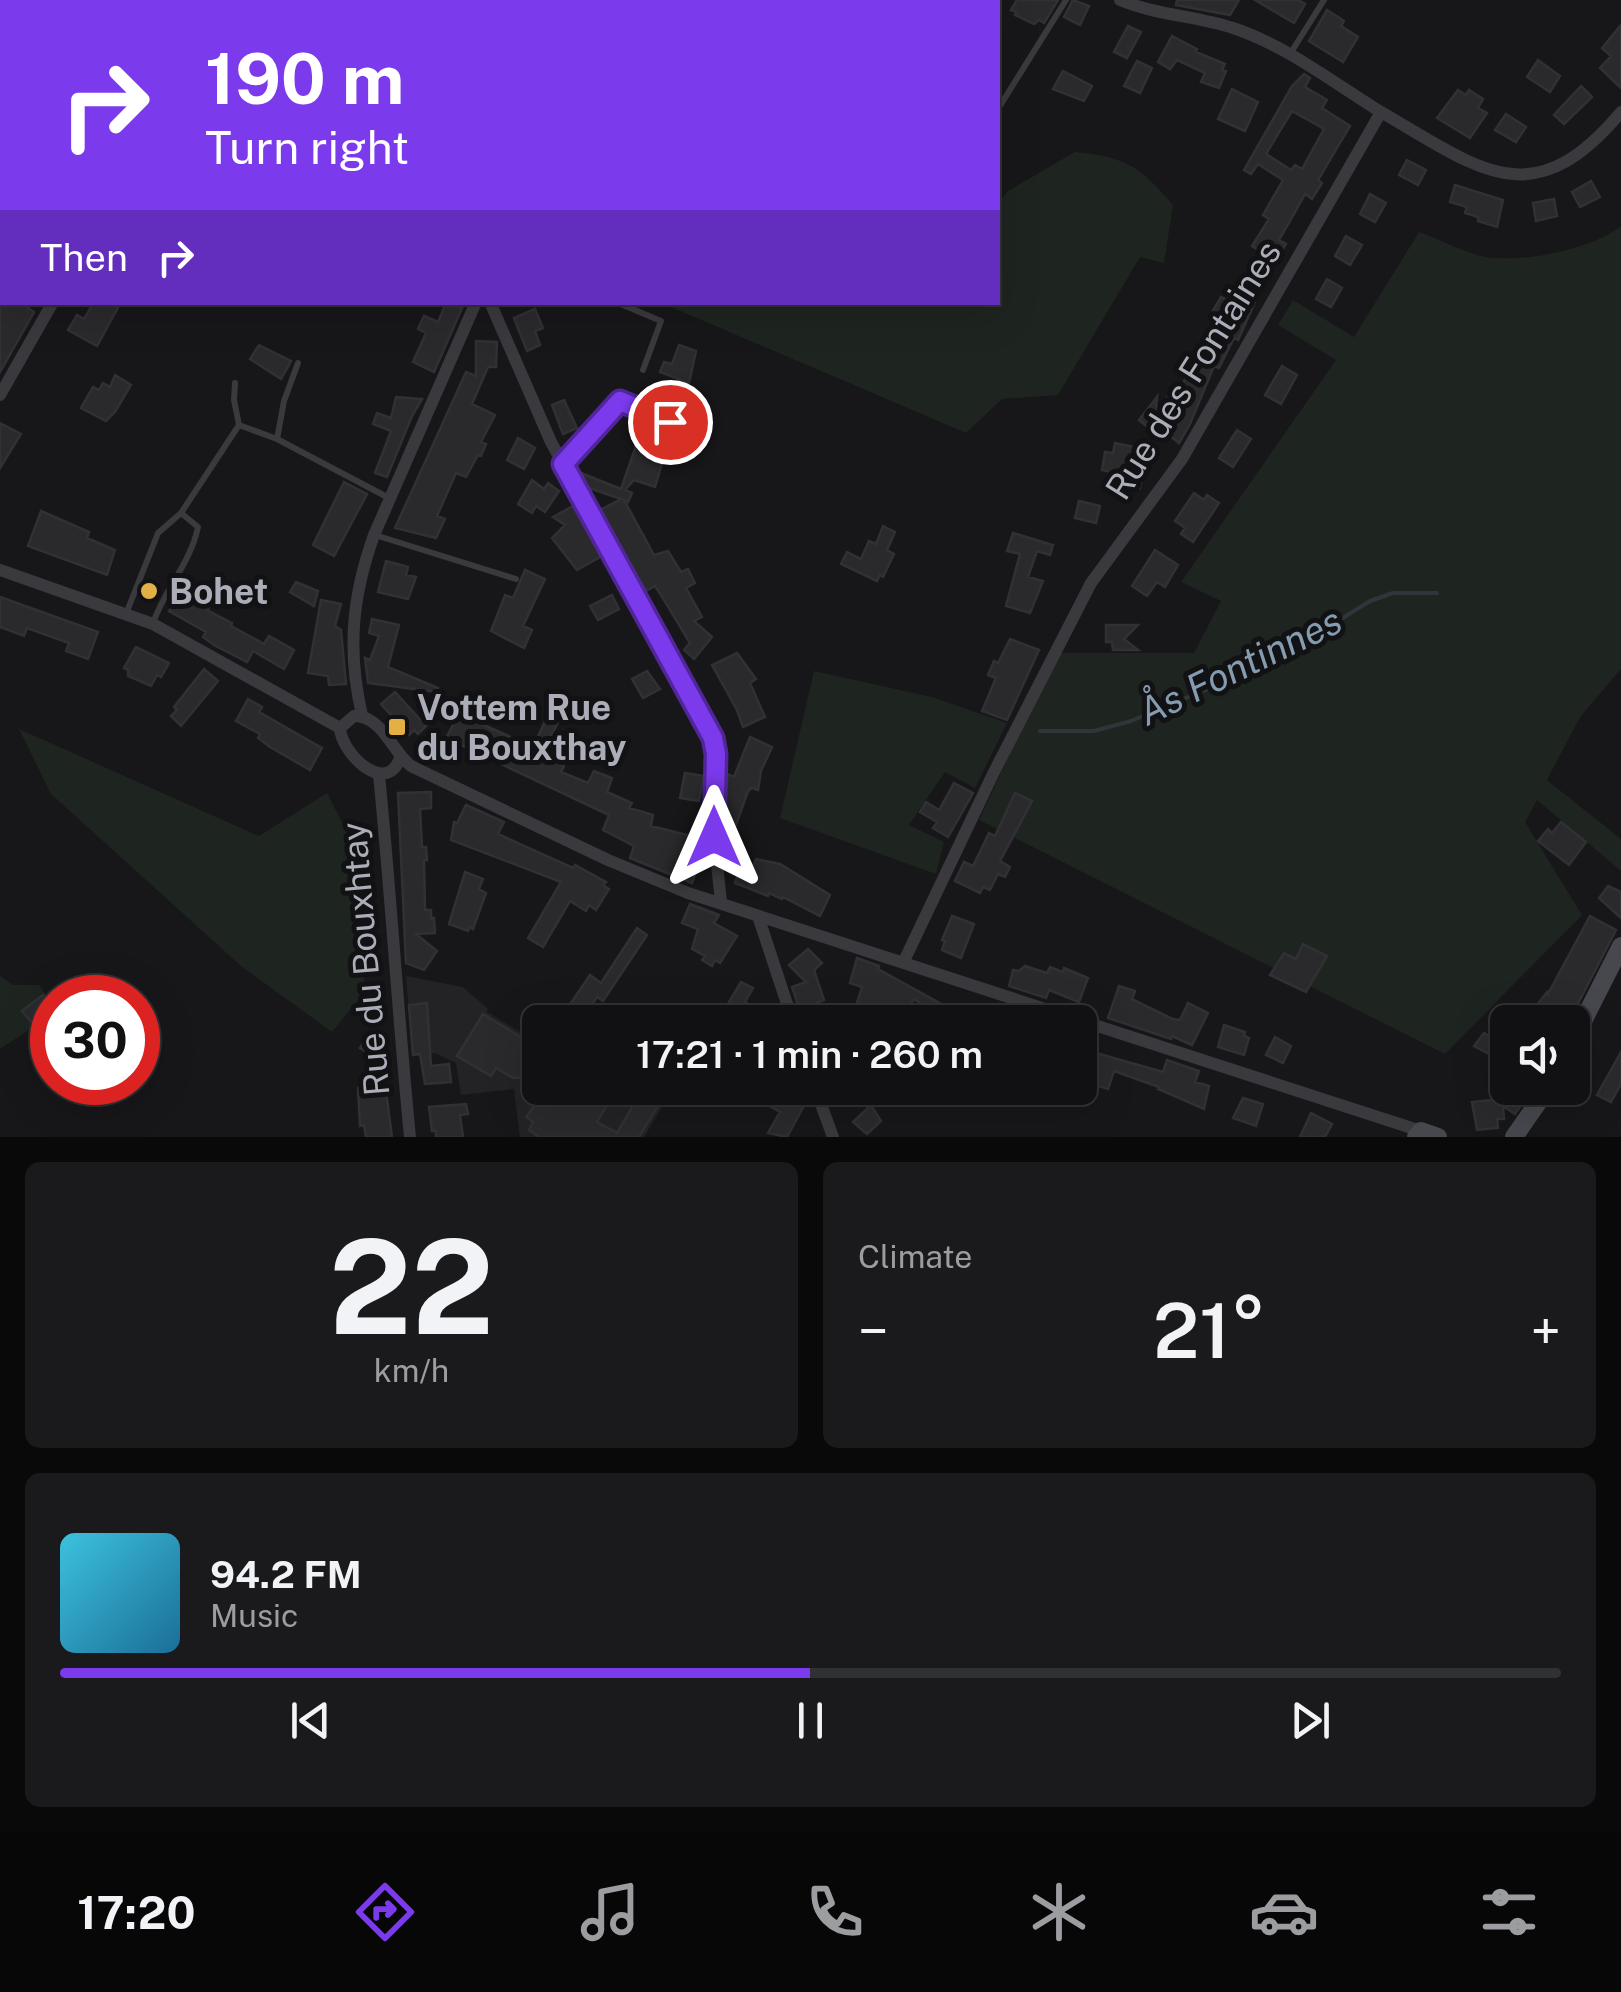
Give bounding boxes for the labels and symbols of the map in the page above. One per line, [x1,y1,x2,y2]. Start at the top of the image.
street label: Rue des Fontaines [1097,233,1289,507]
pin [628,380,713,465]
place label: Bohet [169,571,268,612]
marker: Bohet [138,580,160,602]
water label: Ås Fontinnes [1130,596,1349,735]
place label: Vottem Rue du Bouxthay [417,687,627,768]
marker: Vottem Rue du Bouxthay [386,716,408,738]
position arrow [662,785,766,889]
street label: Rue du Bouxhtay [333,820,397,1098]
speed limit sign: 30 [30,975,160,1105]

